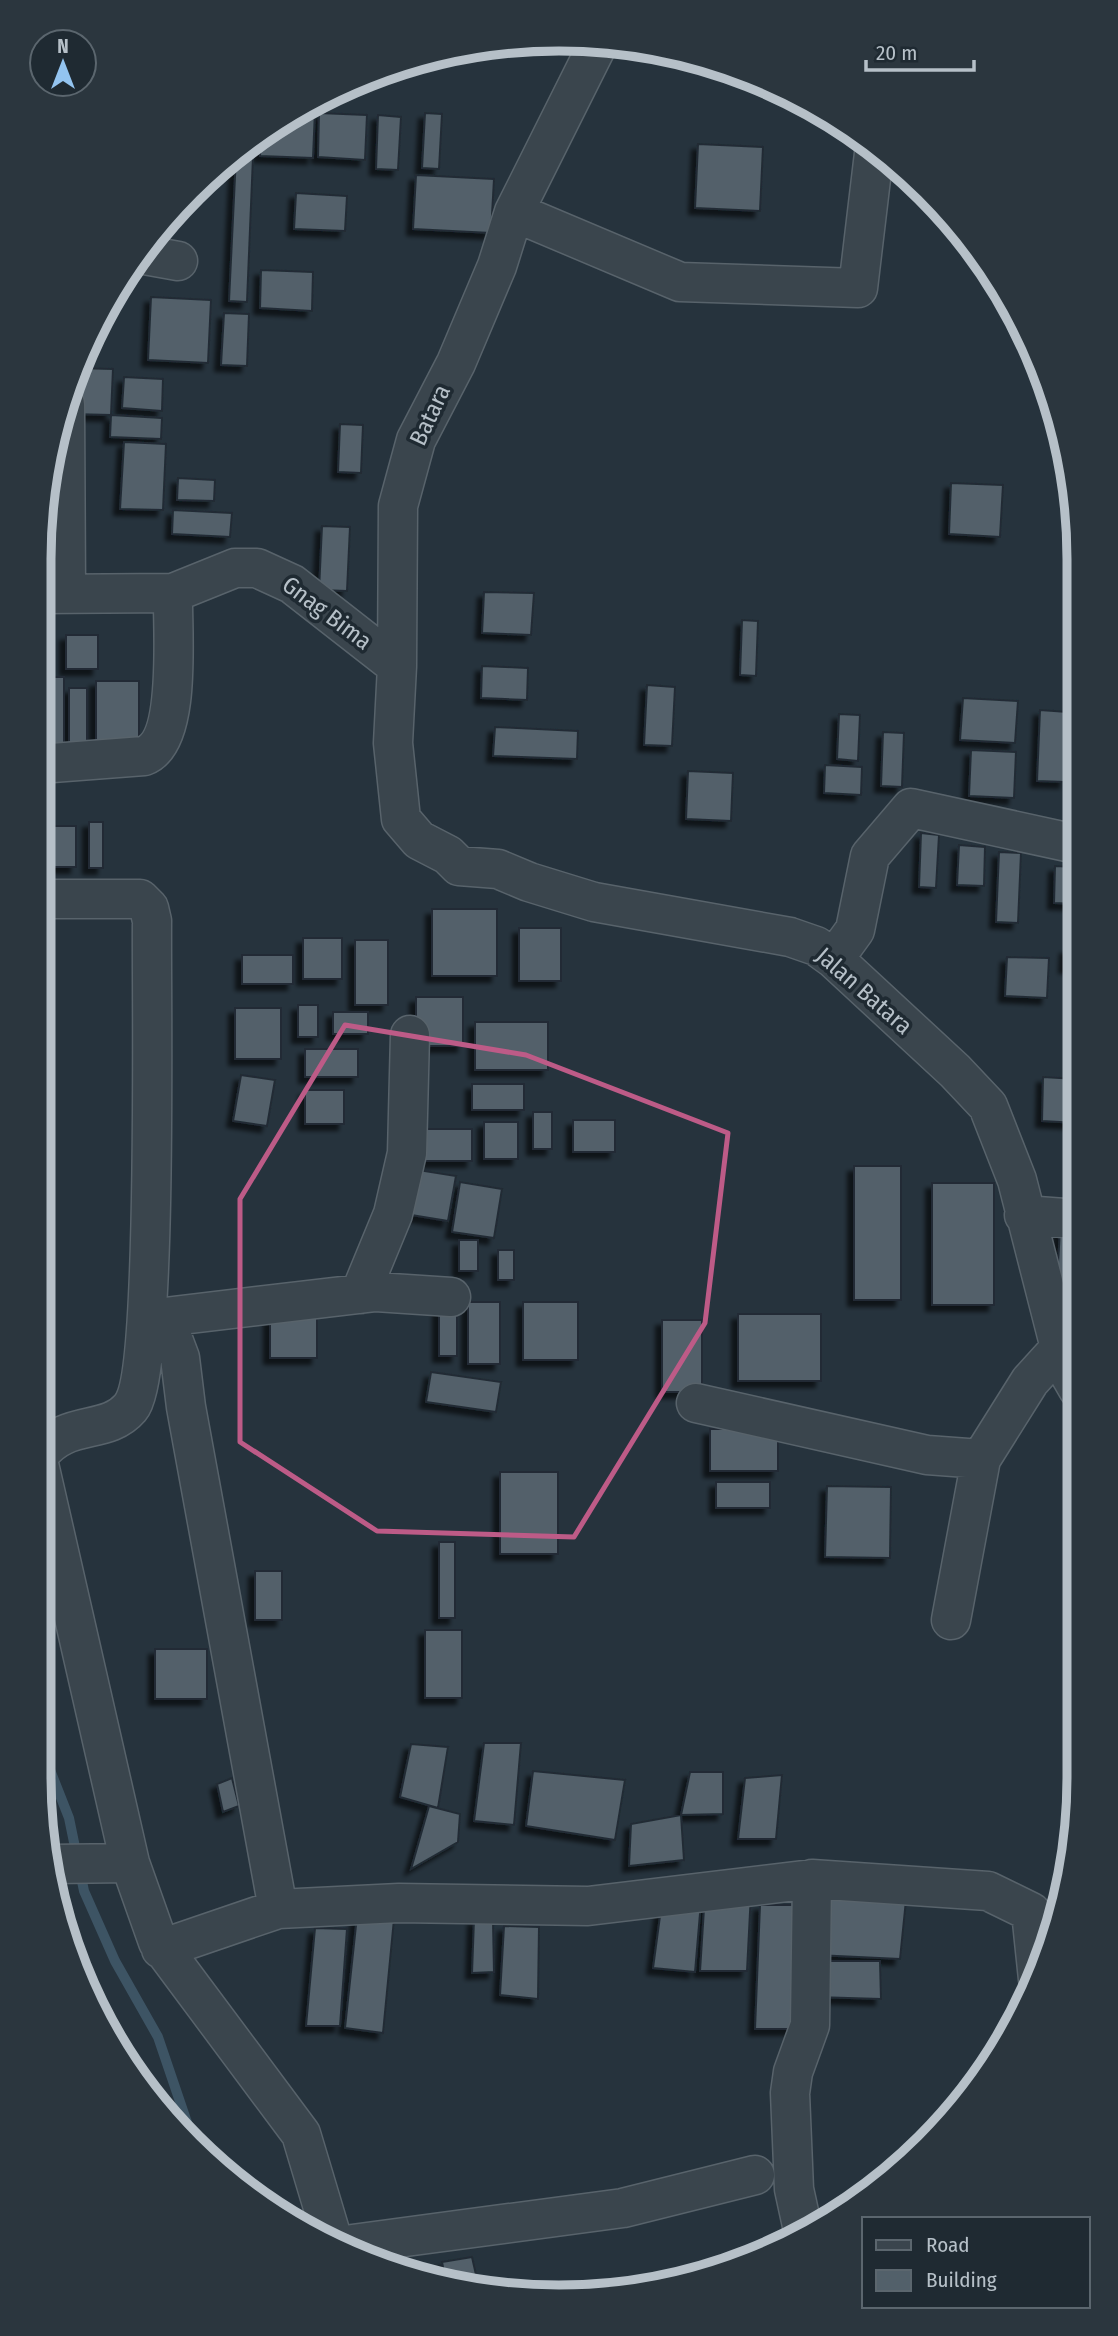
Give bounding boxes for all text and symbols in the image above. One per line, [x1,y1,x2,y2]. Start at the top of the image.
north arrow [28,28,98,98]
scale bar [866,28,974,72]
text: N [57,35,69,58]
text: 20 m [876,40,917,66]
street label: Batara [404,380,456,450]
street label: Gnag Bima [277,570,377,656]
street label: Jalan Batara [810,942,918,1040]
legend [862,2217,1090,2308]
text: Road [926,2232,970,2258]
text: Building [926,2267,997,2293]

